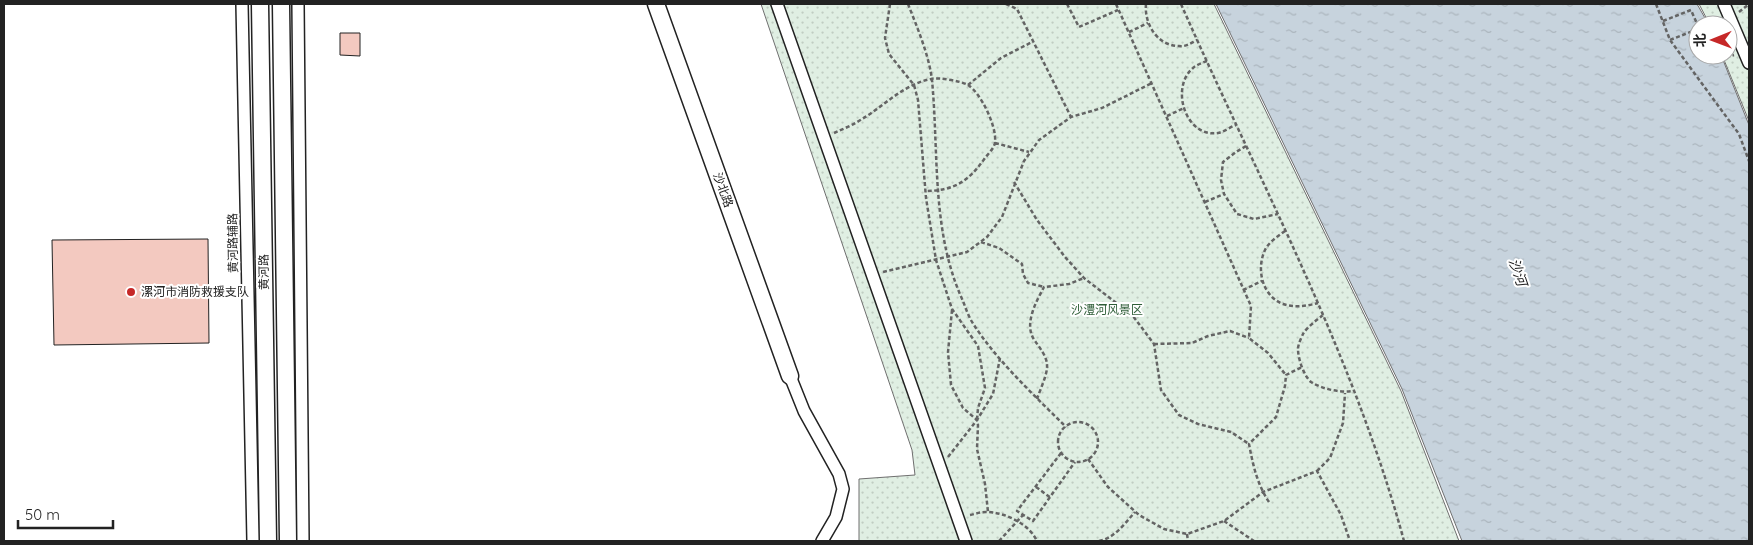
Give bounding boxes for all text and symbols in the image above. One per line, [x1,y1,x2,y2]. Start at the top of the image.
north arrow [1688,15,1738,65]
text: 北 [1691,33,1709,47]
street label: 沙北路 [710,170,737,209]
street label: 黄河路辅路 [224,213,241,273]
street label: 黄河路 [256,254,271,290]
water label: 沙河 [1505,256,1532,291]
place label: 漯河市消防救援支队 [141,284,249,299]
marker: 漯河市消防救援支队 [125,286,137,298]
park label: 沙澧河风景区 [1071,302,1143,317]
scale bar [18,498,112,530]
text: 50 m [25,505,60,524]

